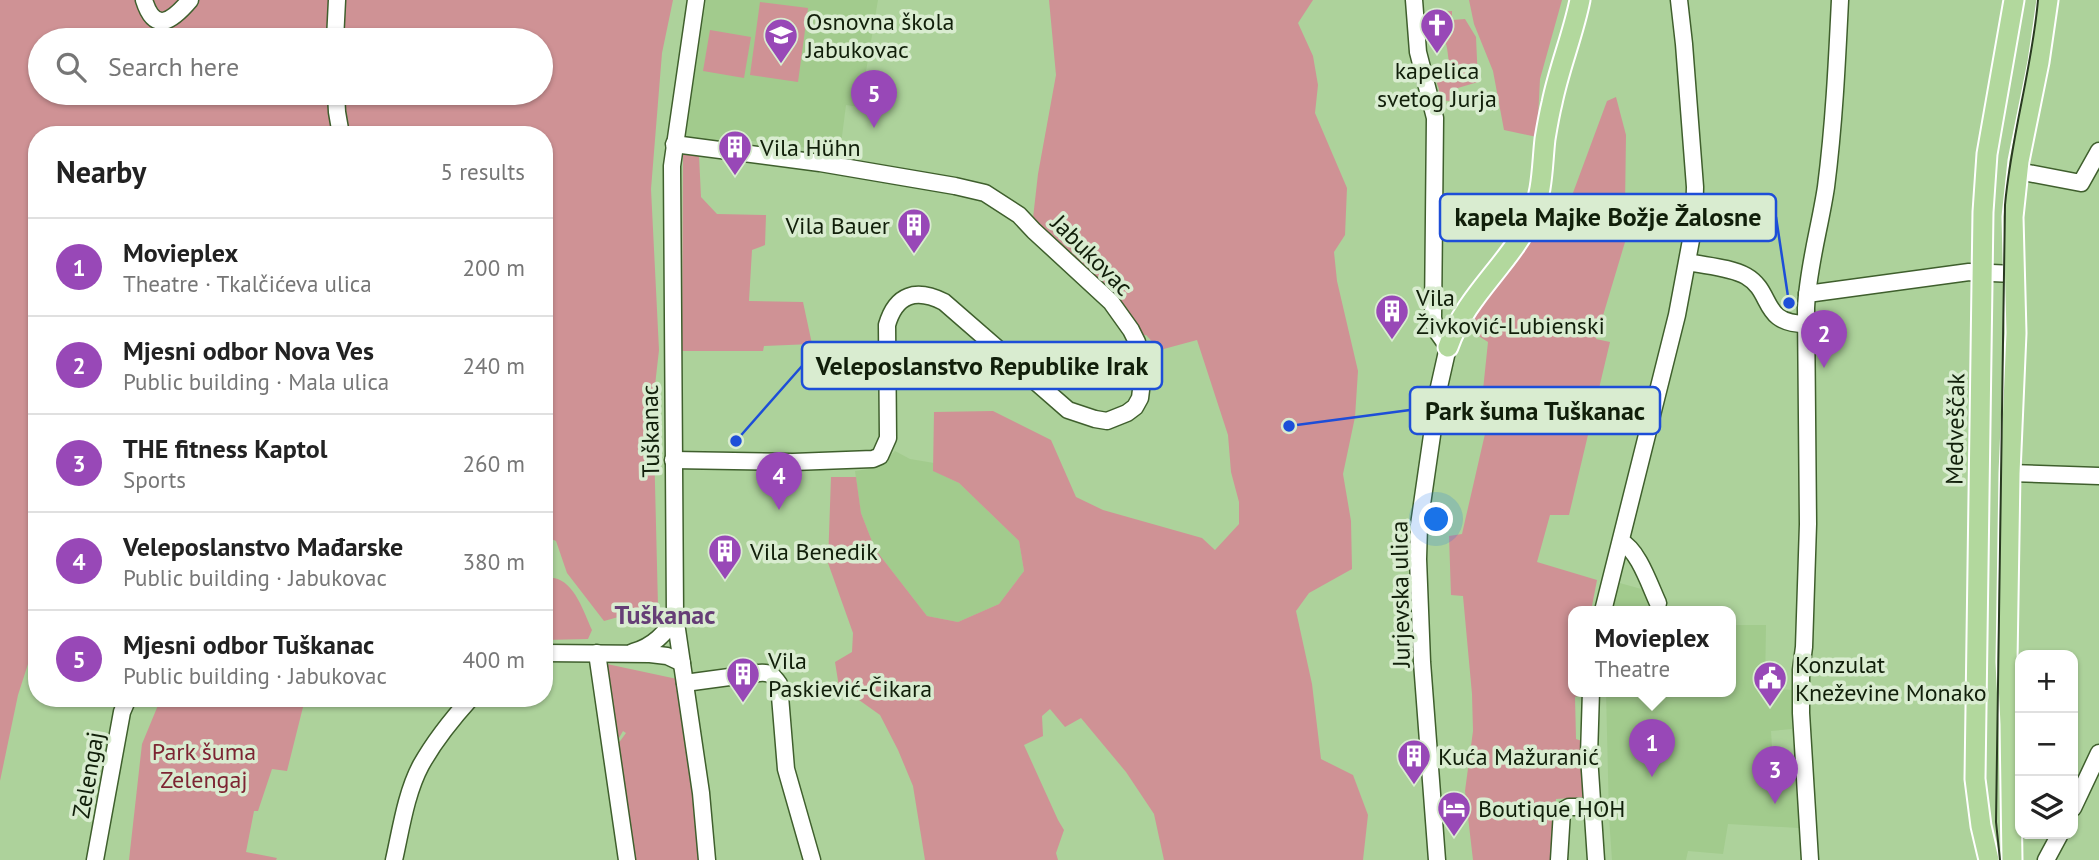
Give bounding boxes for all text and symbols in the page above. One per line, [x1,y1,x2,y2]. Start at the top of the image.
place label: Osnovna škola Jabukovac [805,6,954,65]
church icon: kapelica svetog Jurja [1418,6,1456,55]
school or university icon: Osnovna škola Jabukovac [762,16,800,65]
search box [28,28,553,105]
icon: search [52,48,90,86]
text: Search here [108,50,239,83]
place label: kapelica svetog Jurja [1377,55,1497,114]
pin: 5 [851,70,897,128]
building icon: Vila Hühn [716,128,754,177]
place label: Vila Hühn [759,132,861,163]
text: Nearby [56,152,146,191]
text: 5 results [441,157,525,186]
callout: kapela Majke Božje Žalosne [1440,194,1776,241]
text: kapela Majke Božje Žalosne [1454,200,1762,233]
building icon: Vila Bauer [895,206,933,255]
street label: Jabukovac [1044,207,1139,302]
place label: Vila Bauer [784,210,890,241]
text: Movieplex [123,236,238,269]
text: 1 [72,253,86,282]
text: 200 m [463,253,525,282]
text: Theatre · Tkalčićeva ulica [123,269,372,298]
place label: Vila Živković-Lubienski [1415,282,1605,341]
building icon: Vila Živković-Lubienski [1373,292,1411,341]
pin: 2 [1801,310,1847,368]
text: Mjesni odbor Nova Ves [123,334,374,367]
callout: Veleposlanstvo Republike Irak [802,342,1162,389]
text: Veleposlanstvo Republike Irak [815,349,1148,382]
text: 2 [72,351,86,380]
text: 240 m [463,351,525,380]
text: Public building · Mala ulica [123,367,389,396]
street label: Medveščak [1939,372,1971,485]
street label: Tuškanac [634,384,666,478]
callout: Park šuma Tuškanac [1410,387,1660,434]
text: Park šuma Tuškanac [1425,394,1645,427]
text: THE fitness Kaptol [123,432,327,465]
text: 3 [72,449,86,478]
text: 260 m [463,449,525,478]
pin: 4 [756,452,802,510]
text: Sports [123,465,186,494]
your location [1419,502,1453,536]
street label: Jurjevska ulica [1383,520,1417,669]
text: Veleposlanstvo Mađarske [123,530,403,563]
building icon: Vila Benedik [706,532,744,581]
place label: Vila Benedik [749,536,878,567]
text: 4 [72,547,86,576]
text: 380 m [463,547,525,576]
text: Public building · Jabukovac [123,563,387,592]
district label: Tuškanac [615,598,715,631]
popup [1568,606,1736,697]
text: Movieplex [1594,621,1710,654]
text: Mjesni odbor Tuškanac [123,628,374,661]
text: 5 [72,645,86,674]
text: 400 m [463,645,525,674]
place label: Vila Paskiević-Čikara [767,645,932,704]
place label: Konzulat Kneževine Monako [1795,649,1987,708]
map controls [2015,650,2078,839]
button: + [2015,650,2078,713]
text: Theatre [1594,654,1670,683]
building icon: Vila Paskiević-Čikara [724,655,762,704]
public building icon: Konzulat Kneževine Monako [1751,659,1789,708]
text: Public building · Jabukovac [123,661,387,690]
button: − [2015,713,2078,776]
pin: 1 [1629,719,1675,777]
street label: Zelengaj [65,729,111,821]
park label: Park šuma Zelengaj [152,736,256,795]
building icon: Kuća Mažuranić [1395,737,1433,786]
place label: Kuća Mažuranić [1438,741,1599,772]
pin: 3 [1752,746,1798,804]
button: layers [2015,776,2078,839]
hotel icon: Boutique HOH [1435,789,1473,838]
place label: Boutique HOH [1478,793,1625,824]

